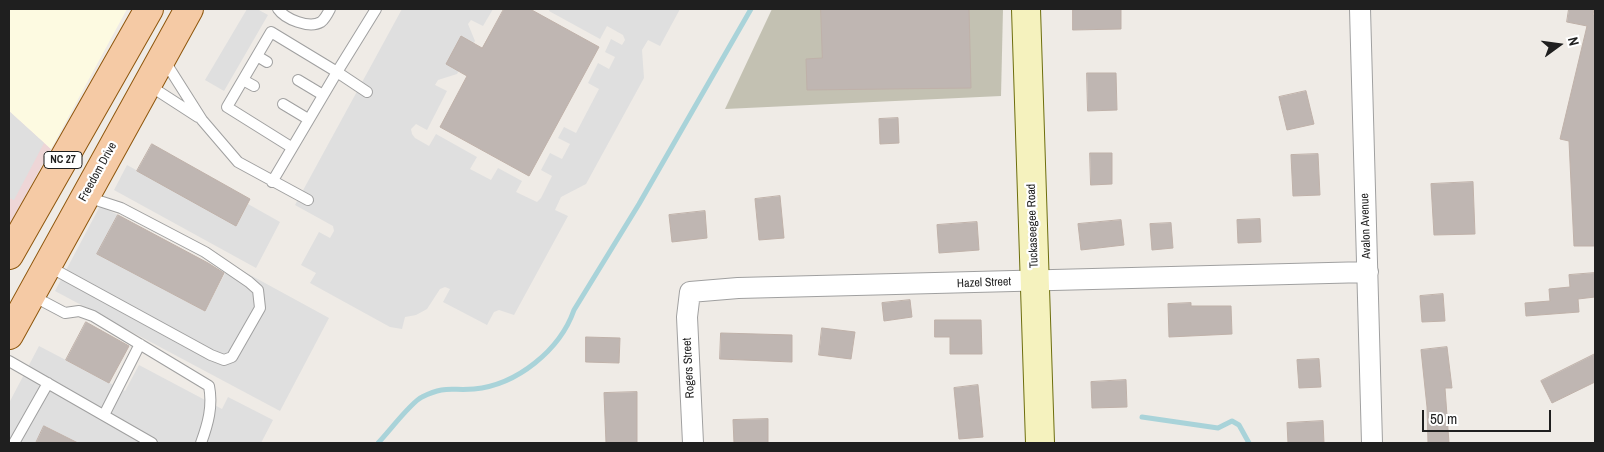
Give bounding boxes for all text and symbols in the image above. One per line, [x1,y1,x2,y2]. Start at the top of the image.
north arrow [1534,20,1584,70]
text: N [1564,35,1583,48]
street label: Freedom Drive [76,140,120,204]
road number: NC 27 [44,152,82,168]
street label: Tuckaseegee Road [1024,184,1042,268]
street label: Avalon Avenue [1358,193,1374,259]
street label: Hazel Street [957,275,1011,291]
street label: Rogers Street [680,337,698,399]
scale bar [1424,400,1553,432]
text: 50 m [1430,408,1457,429]

